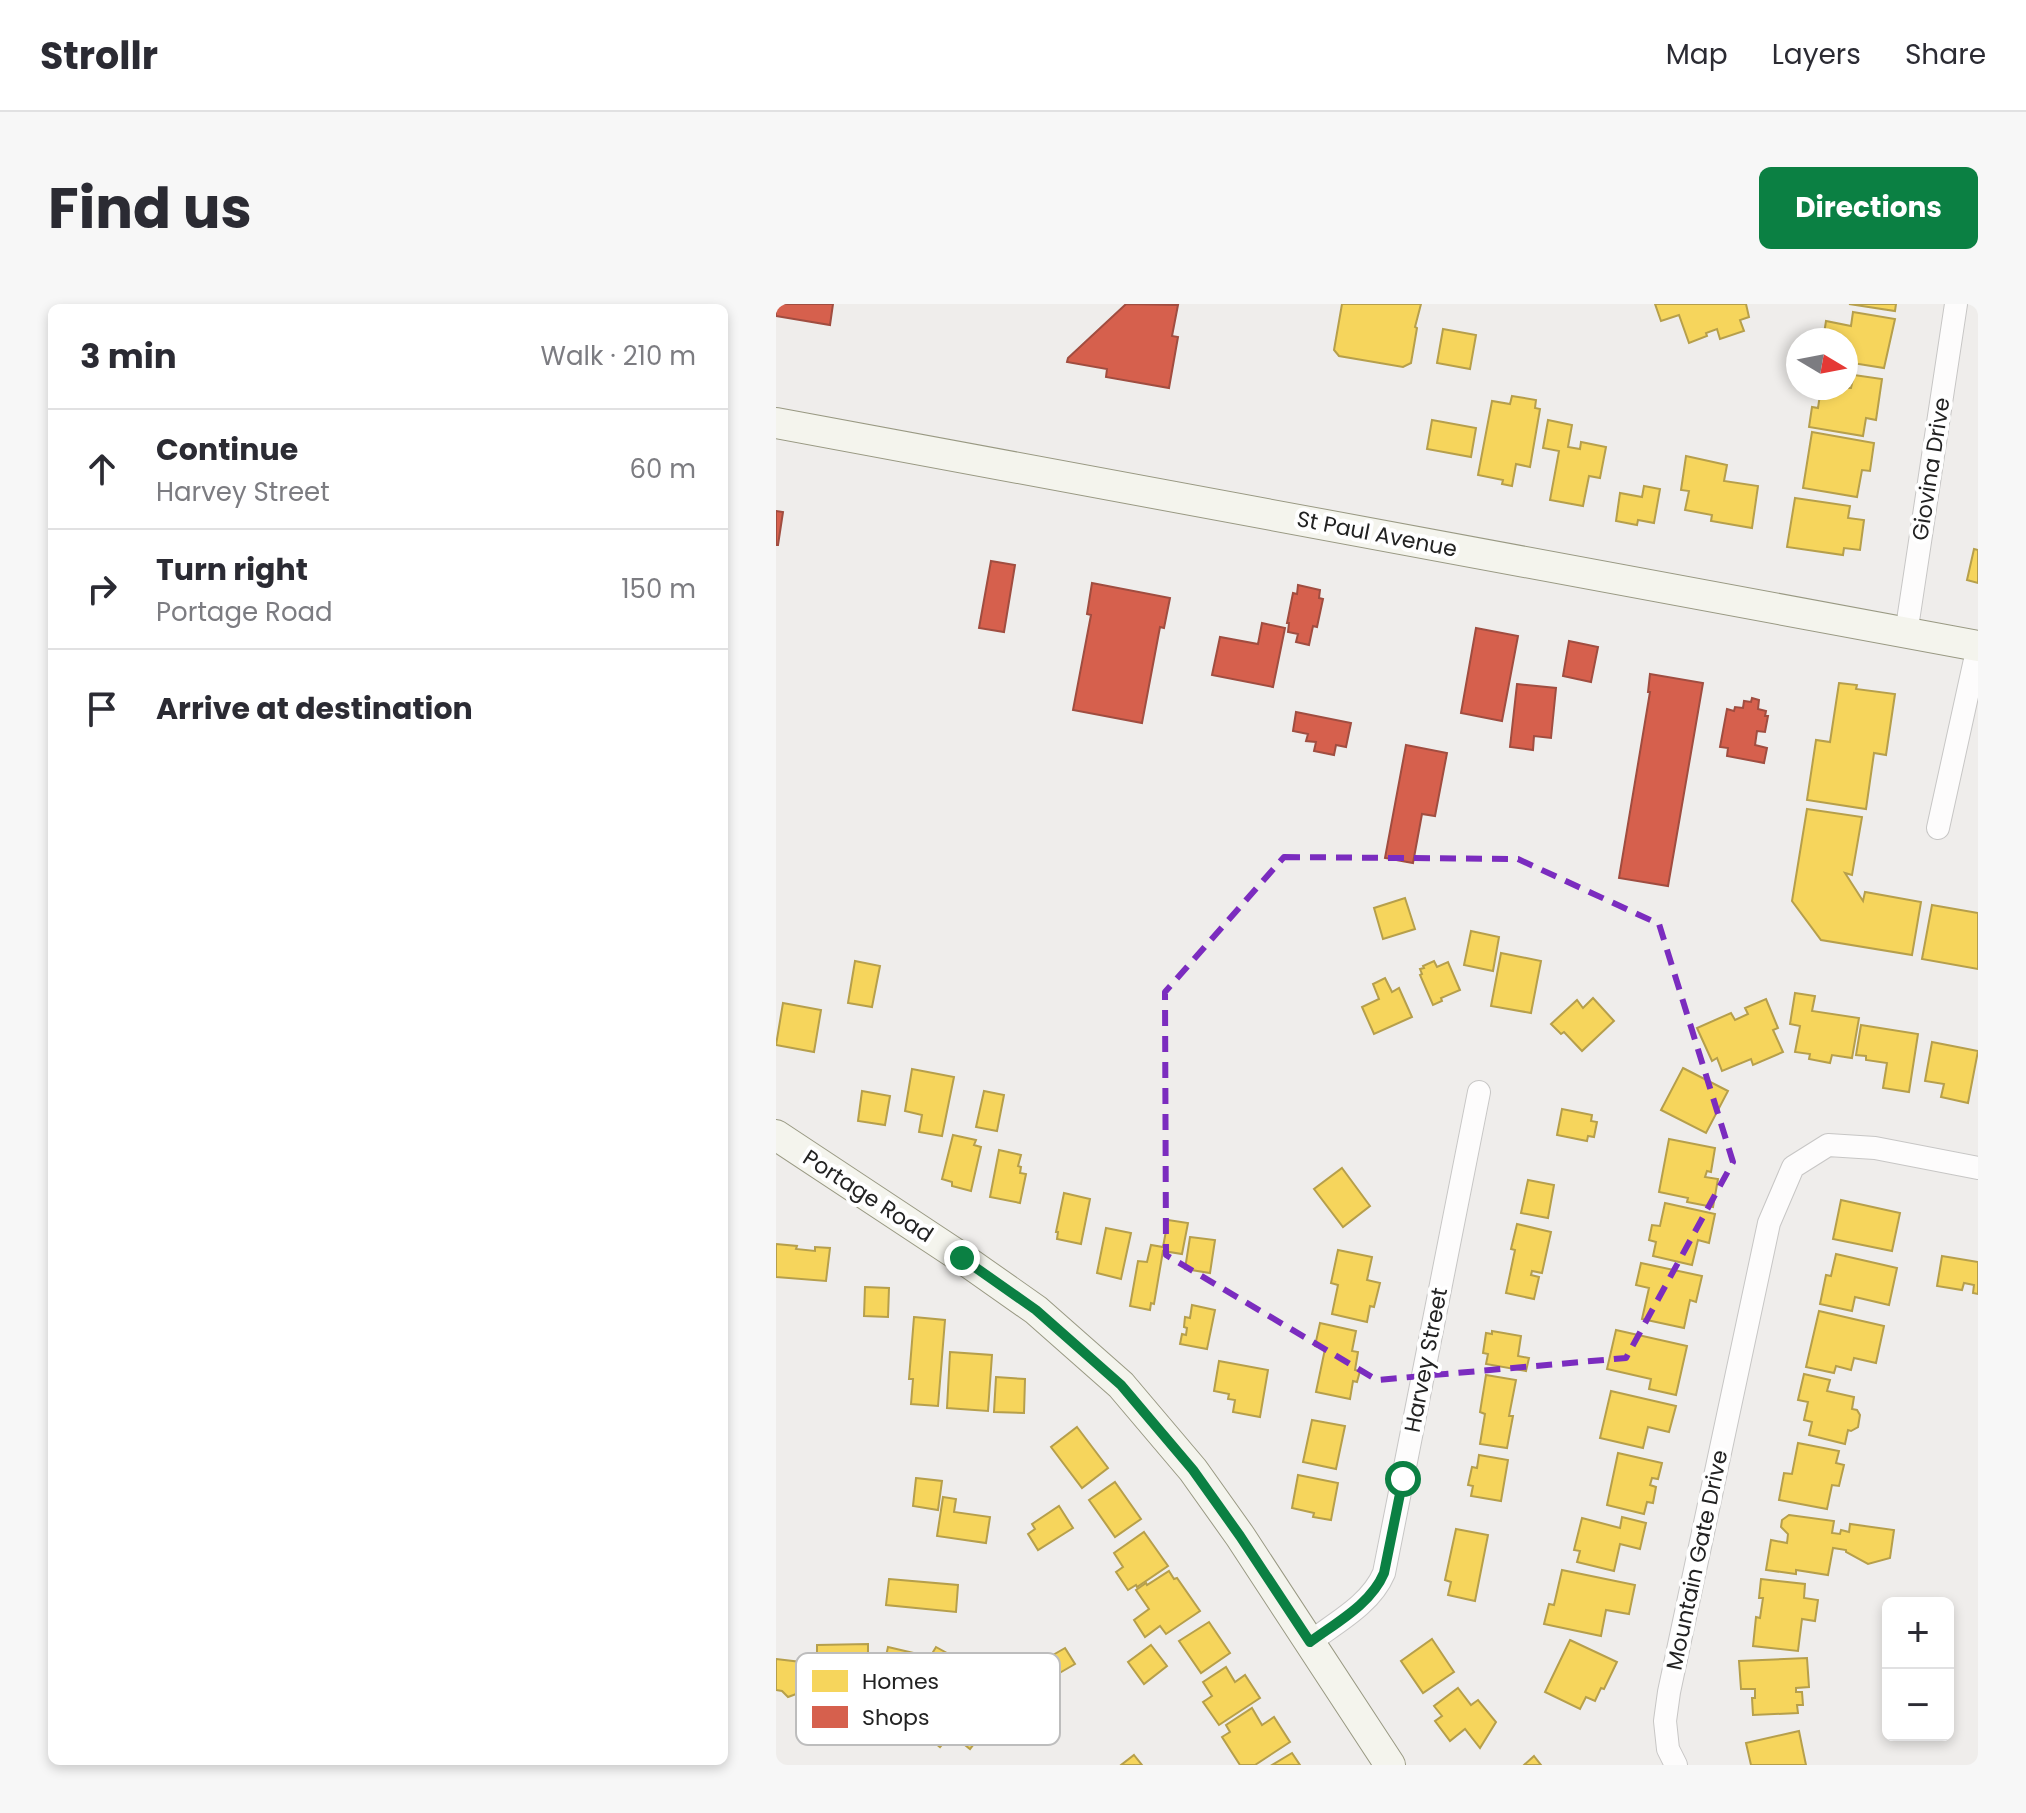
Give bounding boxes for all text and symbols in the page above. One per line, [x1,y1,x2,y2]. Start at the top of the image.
text: Strollr [40,29,158,82]
text: Map [1666,35,1728,74]
text: Layers [1772,35,1861,74]
text: Share [1905,35,1986,74]
button: Directions [1759,167,1978,249]
text: Find us [48,169,252,248]
north arrow [1786,328,1858,400]
text: 3 min [80,332,177,380]
text: Walk · 210 m [541,338,696,374]
street label: Giovina Drive [1904,395,1958,543]
text: Continue [156,428,298,471]
icon: ahead [80,447,124,491]
text: 60 m [629,451,696,487]
text: Harvey Street [156,474,330,510]
street label: St Paul Avenue [1294,503,1460,565]
text: Turn right [156,548,308,591]
icon: right [80,567,124,611]
text: 150 m [621,571,696,607]
text: Portage Road [156,594,333,630]
icon: arrive [80,687,124,731]
text: Arrive at destination [156,687,473,730]
street label: Portage Road [797,1142,939,1250]
route end [944,1240,980,1276]
street label: Harvey Street [1397,1285,1455,1435]
street label: Mountain Gate Drive [1659,1447,1735,1673]
route start [1385,1461,1421,1497]
map controls [1882,1597,1954,1741]
button: + [1882,1597,1954,1669]
legend [796,1653,1060,1745]
text: Homes [862,1666,939,1697]
button: − [1882,1669,1954,1741]
text: Shops [862,1702,929,1733]

